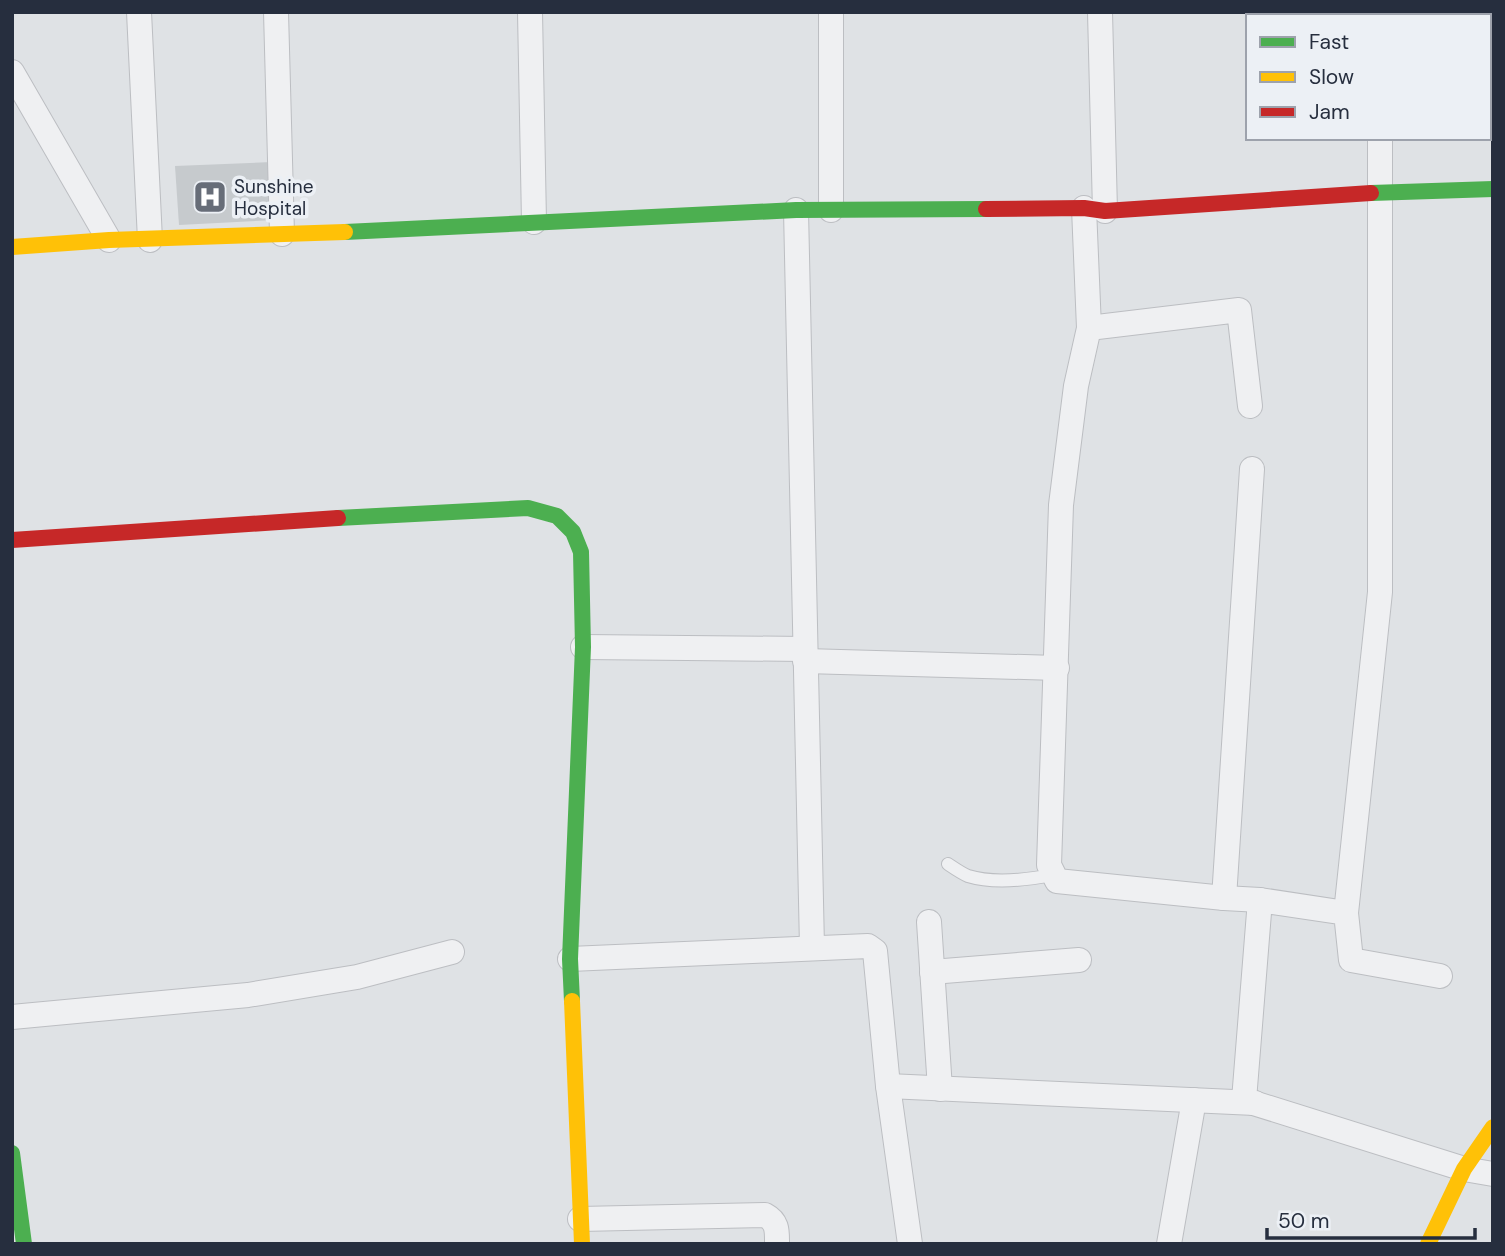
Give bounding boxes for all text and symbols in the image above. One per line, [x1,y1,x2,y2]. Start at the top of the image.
legend [1246,14,1491,140]
text: Fast [1309,28,1349,56]
text: Slow [1309,63,1354,91]
text: Jam [1309,98,1350,126]
place label: Sunshine Hospital [234,174,314,221]
hospital icon: Sunshine Hospital [191,178,229,216]
scale bar [1267,1196,1475,1240]
text: 50 m [1278,1207,1329,1235]

